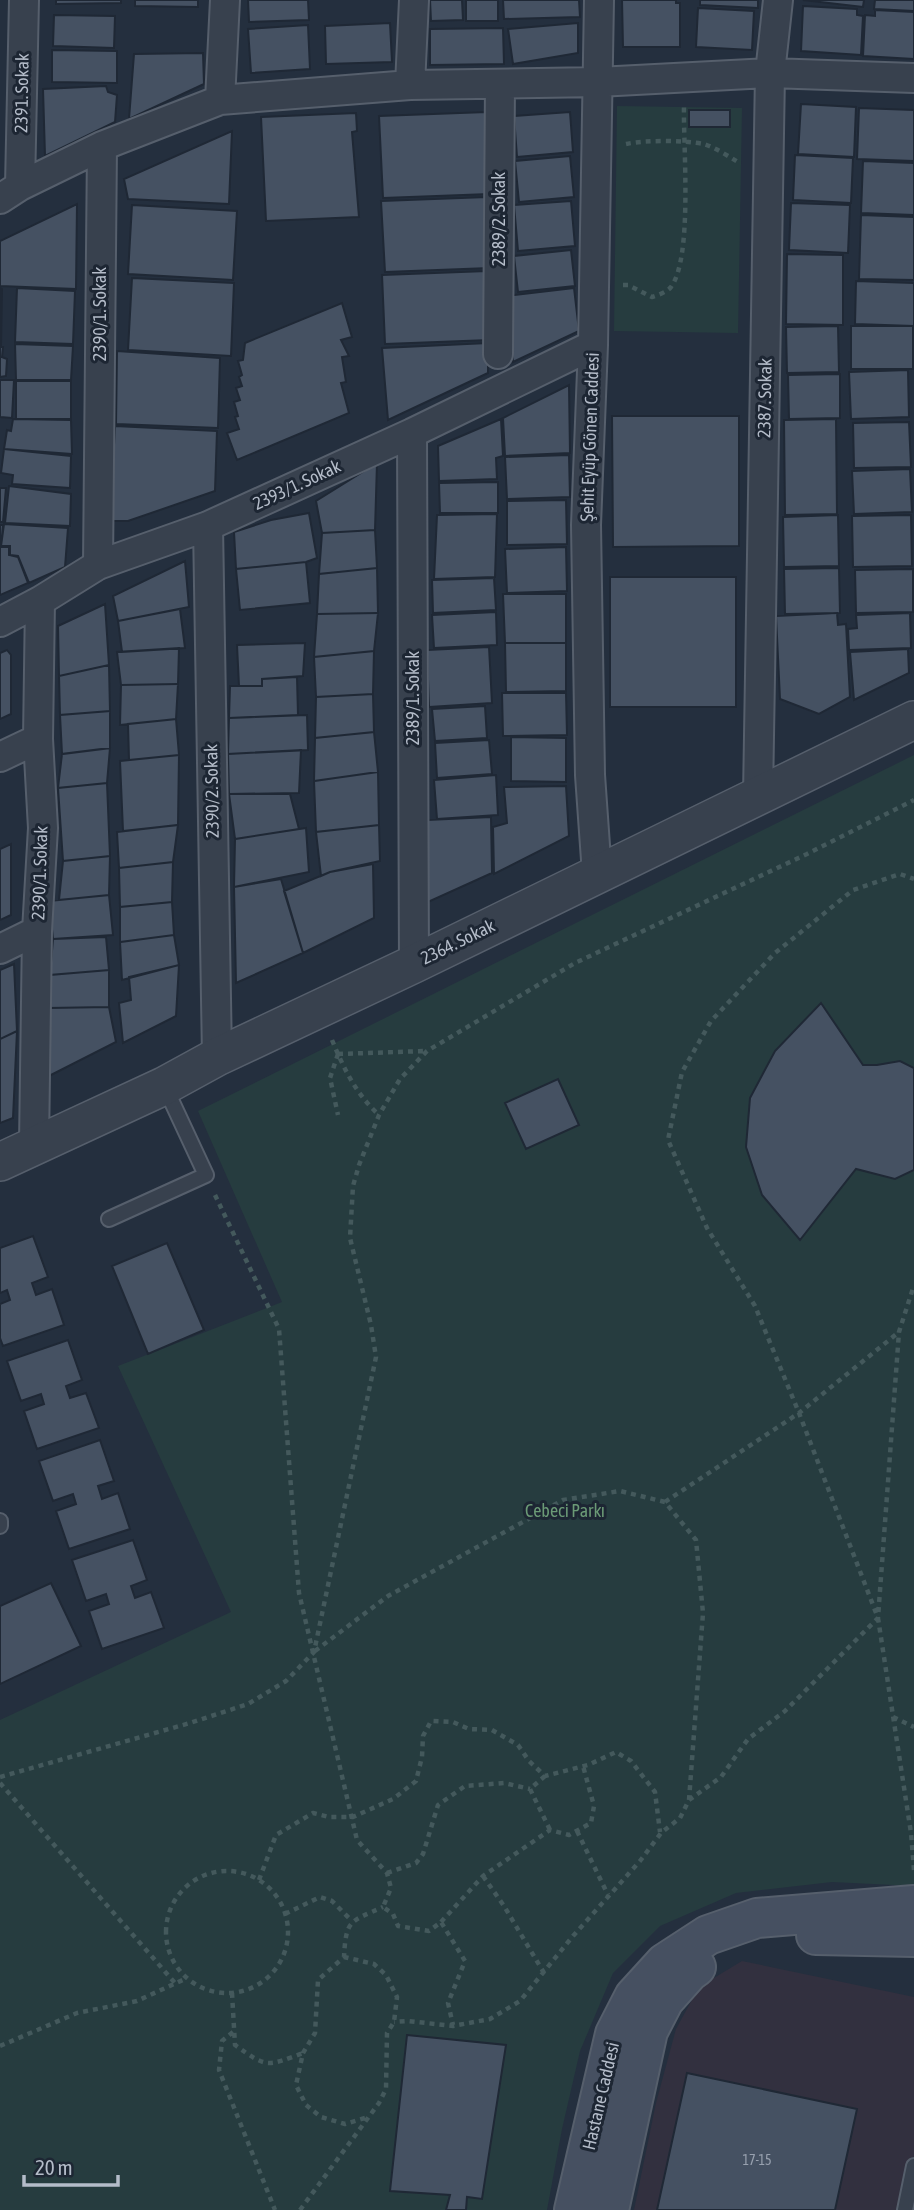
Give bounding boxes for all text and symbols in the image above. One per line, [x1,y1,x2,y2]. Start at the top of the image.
street label: 2391. Sokak [10,53,33,133]
street label: 2389/2. Sokak [488,172,509,266]
street label: 2390/1. Sokak [89,267,110,361]
street label: Şehit Eyüp Gönen Caddesi [576,352,603,522]
street label: 2387. Sokak [753,358,776,438]
street label: 2393/1. Sokak [250,455,344,514]
street label: 2389/1. Sokak [402,651,423,745]
street label: 2390/2. Sokak [200,744,223,838]
street label: 2390/1. Sokak [27,825,52,920]
street label: 2364. Sokak [417,915,498,968]
park label: Cebeci Parkı [525,1500,605,1521]
street label: Hastane Caddesi [578,2040,623,2152]
scale bar [24,2144,119,2188]
house number: 17-15 [742,2152,772,2168]
text: 20 m [35,2155,73,2179]

